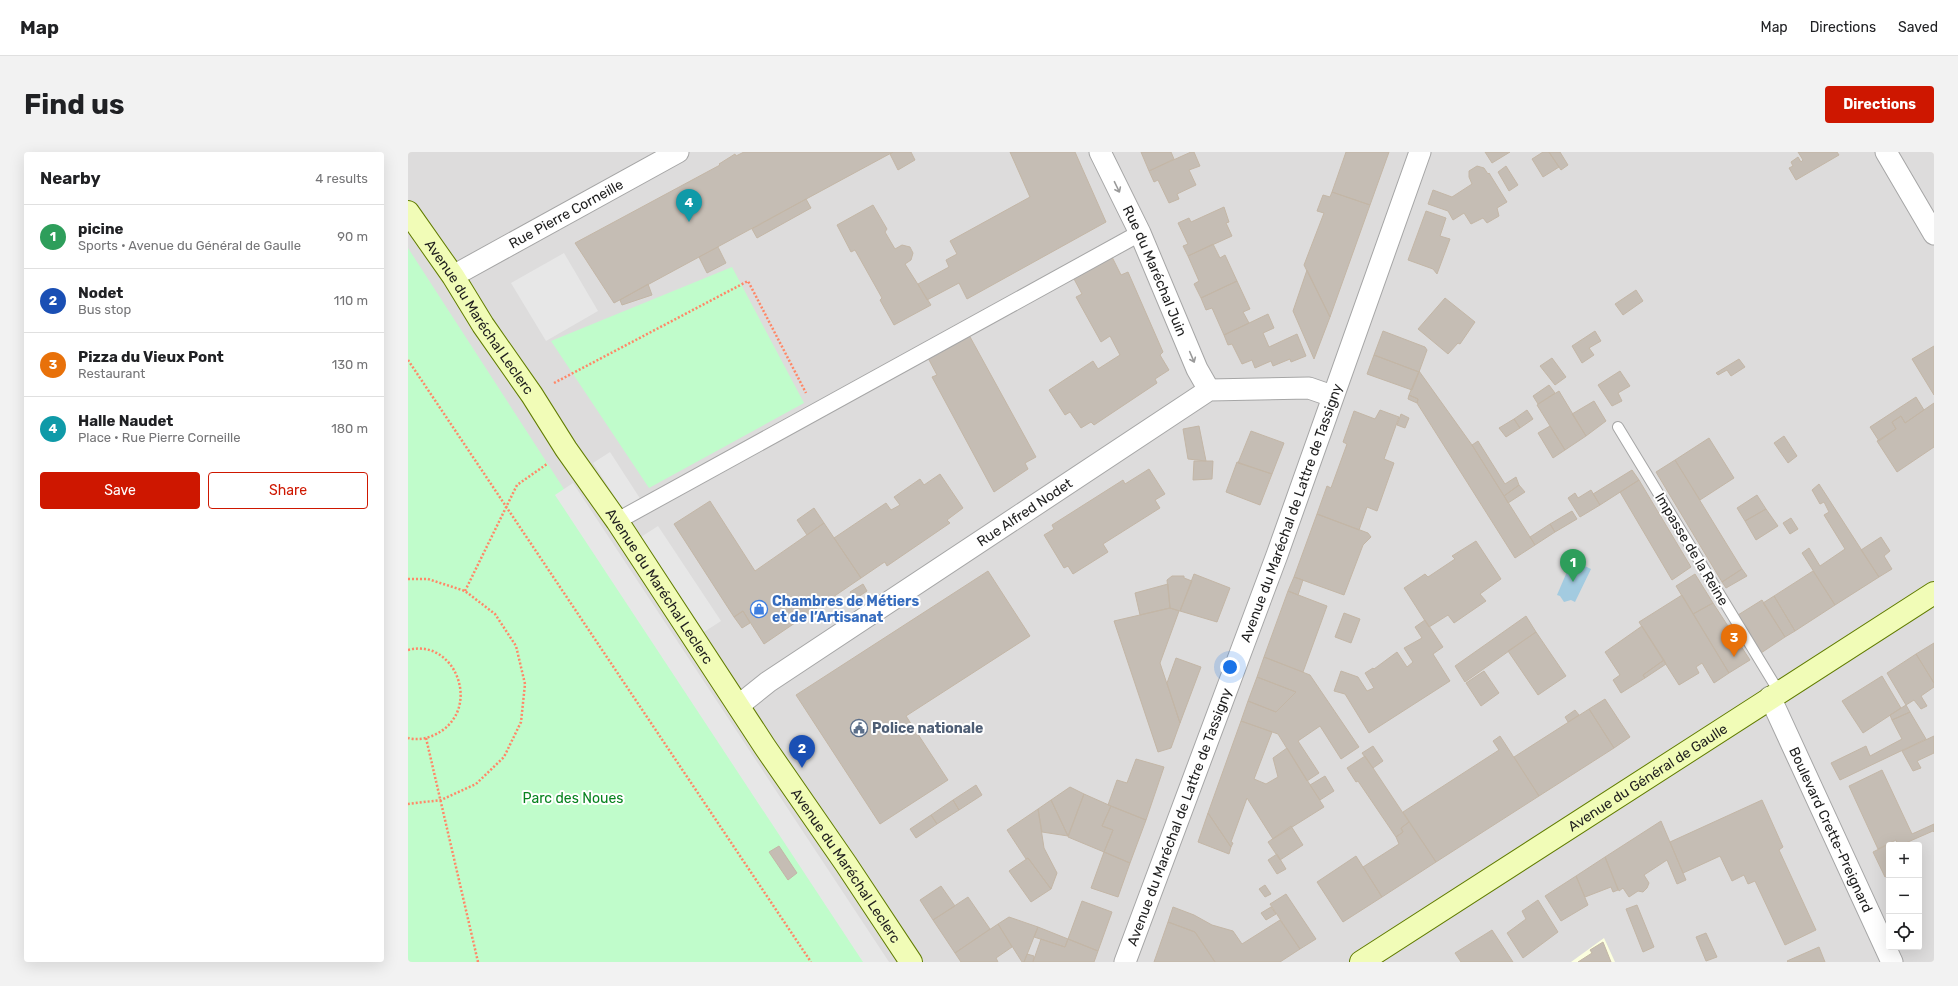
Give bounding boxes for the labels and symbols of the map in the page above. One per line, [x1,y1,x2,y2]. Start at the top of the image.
street label: Rue Pierre Corneille [506,176,627,253]
one-way arrow [1114,181,1121,193]
pin: 4 [676,189,702,222]
street label: Rue du Maréchal Juin [1119,203,1190,339]
street label: Avenue du Maréchal Leclerc [421,236,537,398]
one-way arrow [1189,351,1196,363]
street label: Avenue du Maréchal de Lattre de Tassigny [1237,381,1346,645]
street label: Rue Alfred Nodet [974,475,1076,550]
street label: Impasse de la Reine [1651,490,1732,609]
street label: Avenue du Maréchal Leclerc [602,505,717,668]
pin: 1 [1560,549,1586,582]
place label: Chambres de Métiers et de l’Artisanat [772,593,919,626]
shop icon: Chambres de Métiers et de l’Artisanat [749,599,769,619]
pin: 3 [1721,624,1747,657]
your location [1220,657,1240,677]
street label: Avenue du Maréchal de Lattre de Tassigny [1124,685,1236,948]
public building icon: Police nationale [849,718,869,738]
place label: Police nationale [872,720,983,737]
street label: Avenue du Général de Gaulle [1565,720,1731,835]
pin: 2 [789,735,815,768]
street label: Boulevard Crette-Preignard [1785,744,1876,915]
street label: Avenue du Maréchal Leclerc [787,785,904,947]
park label: Parc des Noues [523,790,623,807]

